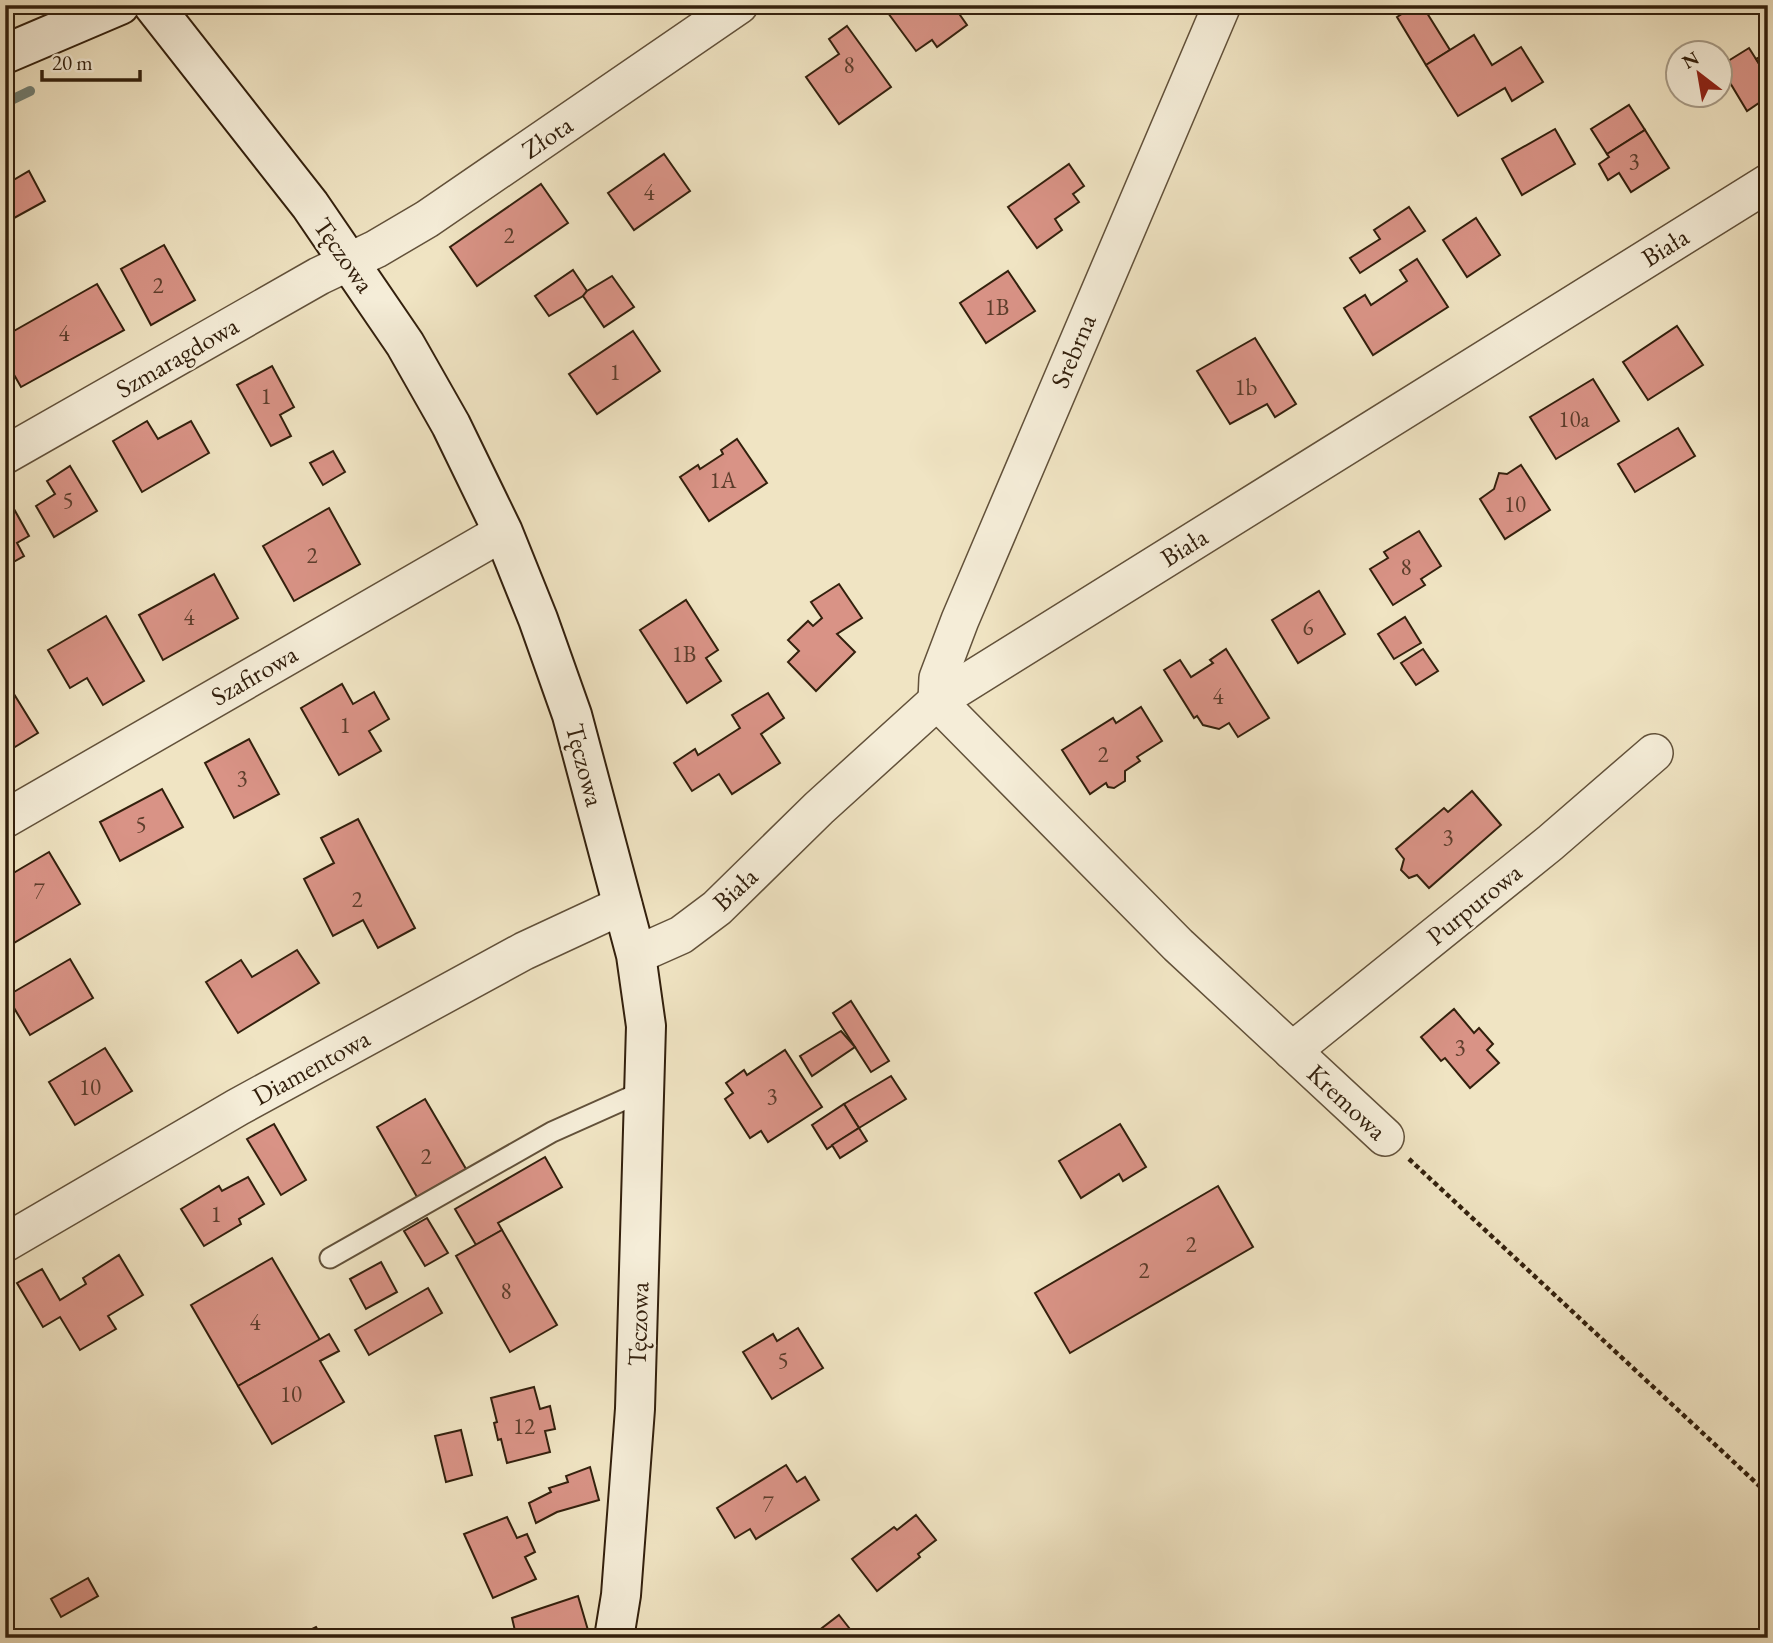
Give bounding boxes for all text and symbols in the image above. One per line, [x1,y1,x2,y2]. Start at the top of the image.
scale bar [42,38,140,82]
north arrow [1664,38,1734,108]
text: N [1677,45,1704,75]
text: 20 m [52,49,93,76]
house number: 8 [843,50,855,80]
street label: Złota [515,107,580,166]
house number: 3 [1628,146,1640,176]
house number: 4 [643,177,655,207]
street label: Tęczowa [306,211,382,300]
street label: Biała [1635,219,1696,275]
house number: 2 [503,220,515,250]
house number: 2 [152,270,164,300]
house number: 1B [985,292,1009,322]
street label: Szmaragdowa [109,308,245,406]
street label: Srebrna [1042,308,1104,393]
house number: 4 [58,318,70,348]
house number: 1 [609,357,621,387]
house number: 1b [1235,372,1258,402]
house number: 1 [260,381,272,411]
house number: 10a [1558,404,1590,434]
house number: 1A [710,465,738,495]
house number: 5 [62,485,74,515]
house number: 10 [1504,489,1526,519]
street label: Biała [1154,519,1215,575]
house number: 2 [306,540,318,570]
house number: 8 [1400,552,1412,582]
house number: 4 [183,602,195,632]
house number: 6 [1302,612,1314,642]
street label: Szafirowa [204,636,304,713]
house number: 1B [672,639,696,669]
house number: 4 [1212,681,1224,711]
house number: 1 [339,710,351,740]
street label: Tęczowa [558,720,613,811]
house number: 2 [1097,739,1109,769]
house number: 3 [236,763,248,793]
house number: 5 [135,809,147,839]
house number: 3 [1442,822,1454,852]
street label: Purpurowa [1419,855,1529,953]
street label: Biała [705,859,765,918]
house number: 7 [33,876,45,906]
house number: 2 [351,884,363,914]
street label: Diamentowa [246,1021,376,1113]
house number: 3 [1454,1032,1466,1062]
street label: Kremowa [1300,1056,1395,1148]
house number: 10 [79,1072,101,1102]
house number: 3 [766,1081,778,1111]
house number: 2 [420,1141,432,1171]
house number: 1 [210,1199,222,1229]
house number: 2 [1185,1229,1197,1259]
house number: 2 [1138,1255,1150,1285]
house number: 8 [500,1276,512,1306]
street label: Tęczowa [620,1281,656,1367]
house number: 4 [249,1307,261,1337]
house number: 5 [777,1345,789,1375]
house number: 10 [280,1379,302,1409]
house number: 12 [513,1411,535,1441]
house number: 7 [762,1489,774,1519]

